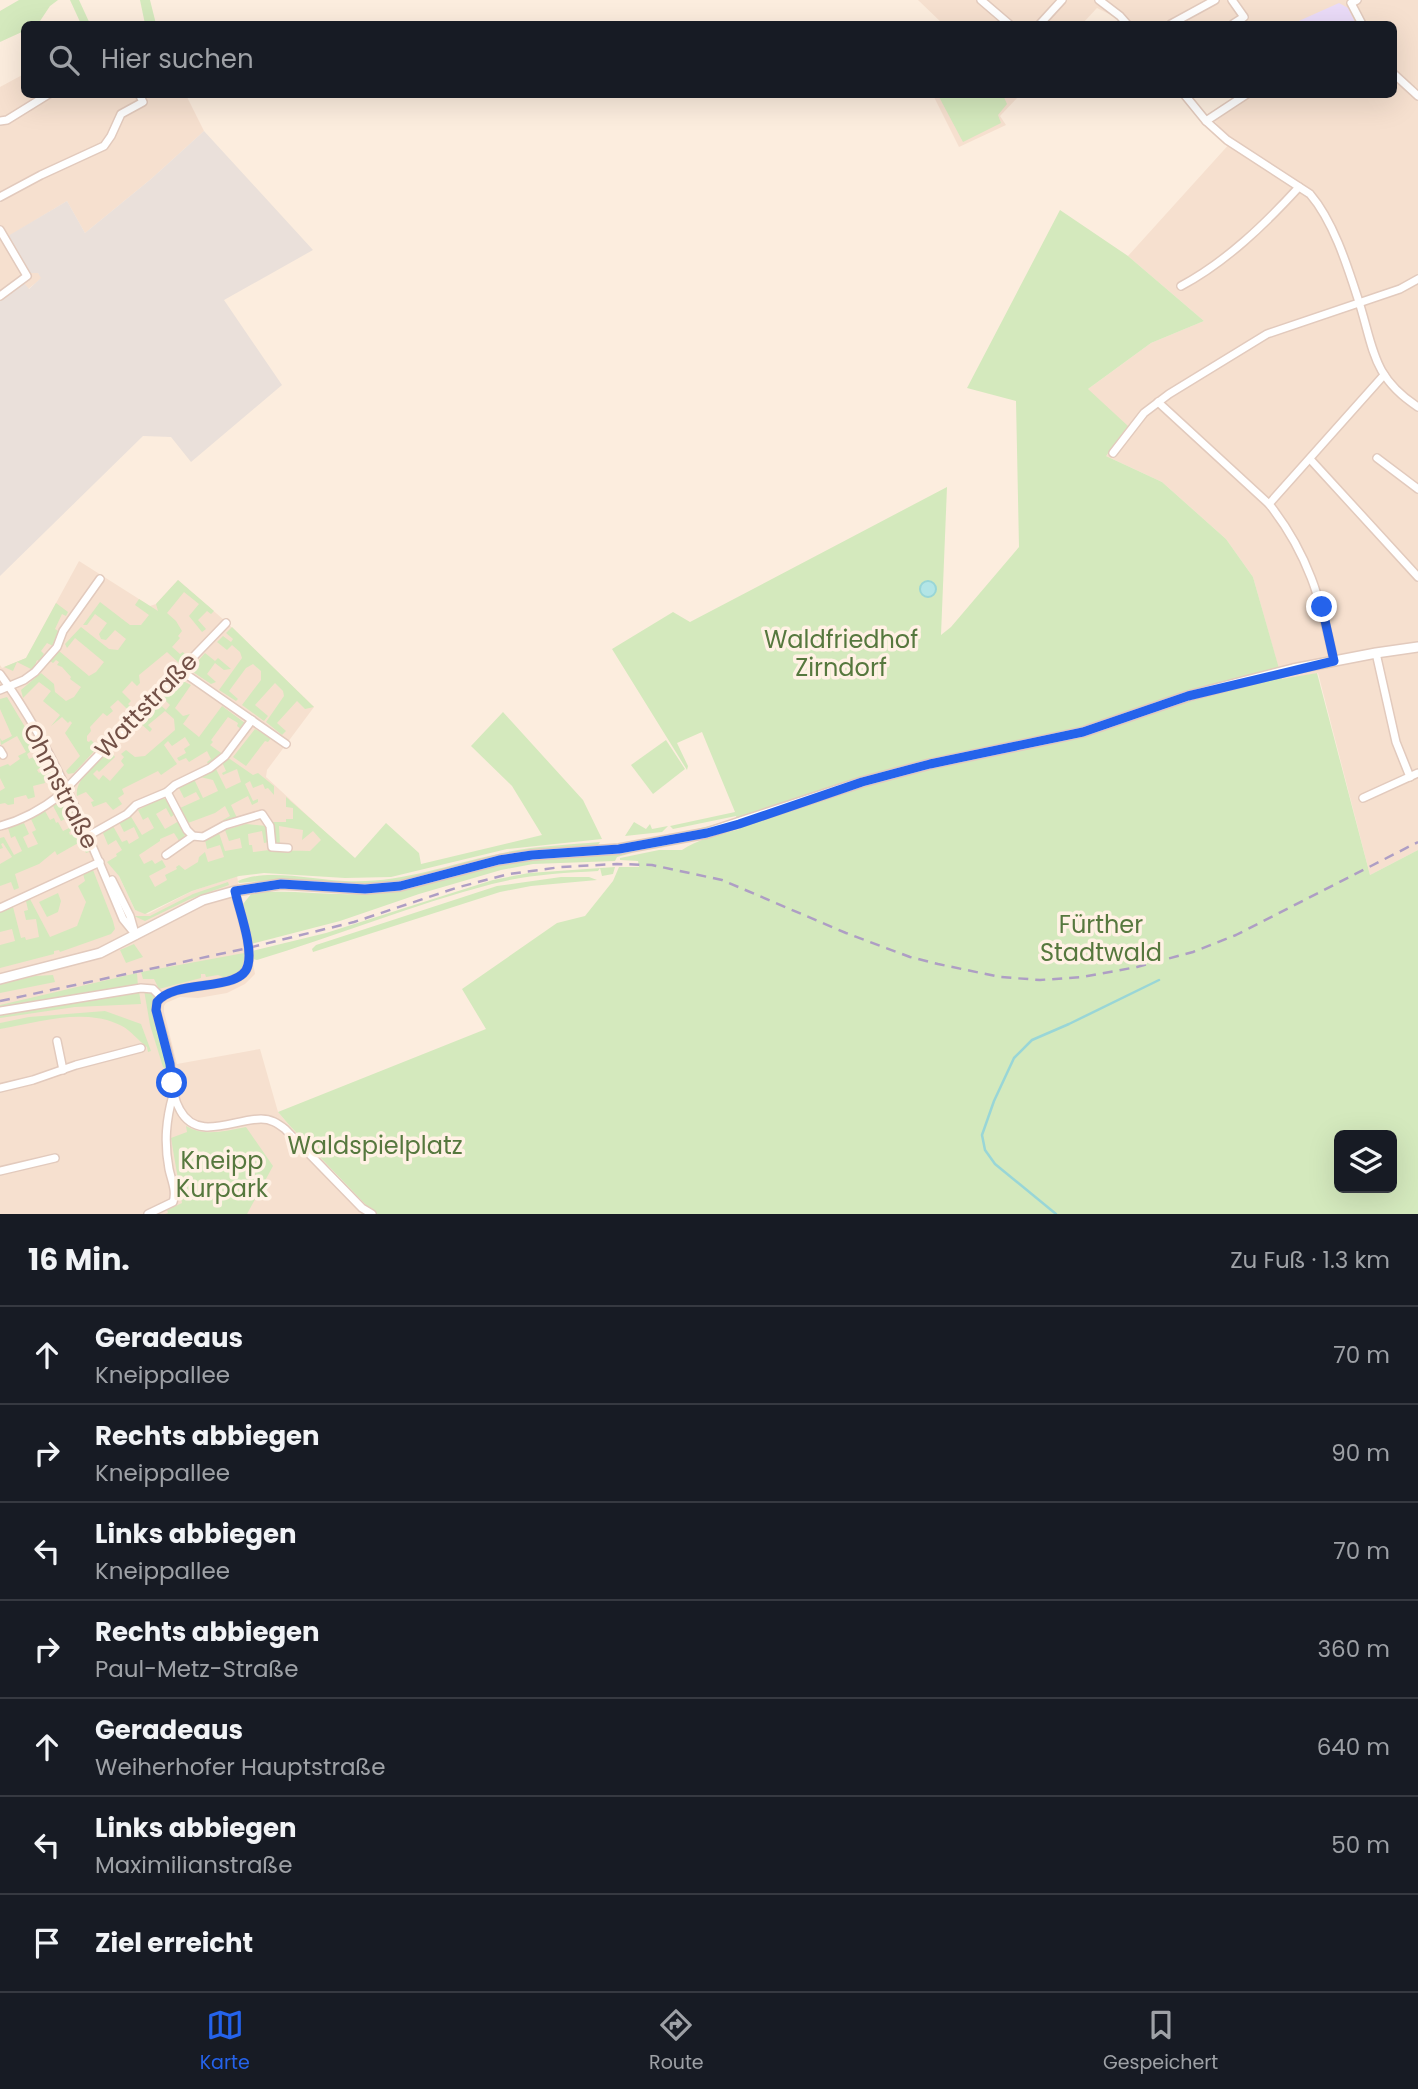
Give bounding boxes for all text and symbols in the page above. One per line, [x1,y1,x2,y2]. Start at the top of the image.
search box [21,21,1397,98]
icon: search [45,41,83,79]
text: Hier suchen [101,41,254,77]
route end [1306,591,1337,622]
park label: Waldfriedhof Zirndorf [764,623,918,684]
street label: Wattstraße [87,645,205,765]
street label: Ohmstraße [15,718,107,854]
park label: Fürther Stadtwald [1040,908,1162,969]
route start [156,1067,187,1098]
park label: Waldspielplatz [287,1129,463,1162]
map controls [1334,1130,1397,1193]
button: layers [1334,1130,1397,1193]
park label: Kneipp Kurpark [176,1144,269,1205]
text: 16 Min. [28,1238,130,1281]
text: Zu Fuß · 1.3 km [1230,1244,1390,1276]
text: Geradeaus [95,1320,243,1356]
icon: ahead [28,1336,66,1374]
text: 70 m [1333,1339,1390,1371]
text: Kneippallee [95,1359,230,1391]
text: Rechts abbiegen [95,1418,320,1454]
icon: right [28,1434,66,1472]
text: 90 m [1331,1437,1390,1469]
text: Kneippallee [95,1457,230,1489]
text: Links abbiegen [95,1516,297,1552]
icon: left [28,1532,66,1570]
text: 70 m [1333,1535,1390,1567]
text: Kneippallee [95,1555,230,1587]
text: Rechts abbiegen [95,1614,320,1650]
icon: right [28,1630,66,1668]
text: 360 m [1318,1633,1390,1665]
text: Paul-Metz-Straße [95,1653,298,1685]
text: Geradeaus [95,1712,243,1748]
icon: ahead [28,1728,66,1766]
text: 640 m [1317,1731,1390,1763]
text: Weiherhofer Hauptstraße [95,1751,385,1783]
text: Links abbiegen [95,1810,297,1846]
icon: left [28,1826,66,1864]
text: 50 m [1331,1829,1390,1861]
text: Maximilianstraße [95,1849,292,1881]
icon: arrive [28,1924,66,1962]
text: Ziel erreicht [95,1925,253,1961]
tab: Karte [200,2006,250,2077]
tab: Route [649,2006,704,2077]
tab: Gespeichert [1103,2006,1218,2077]

